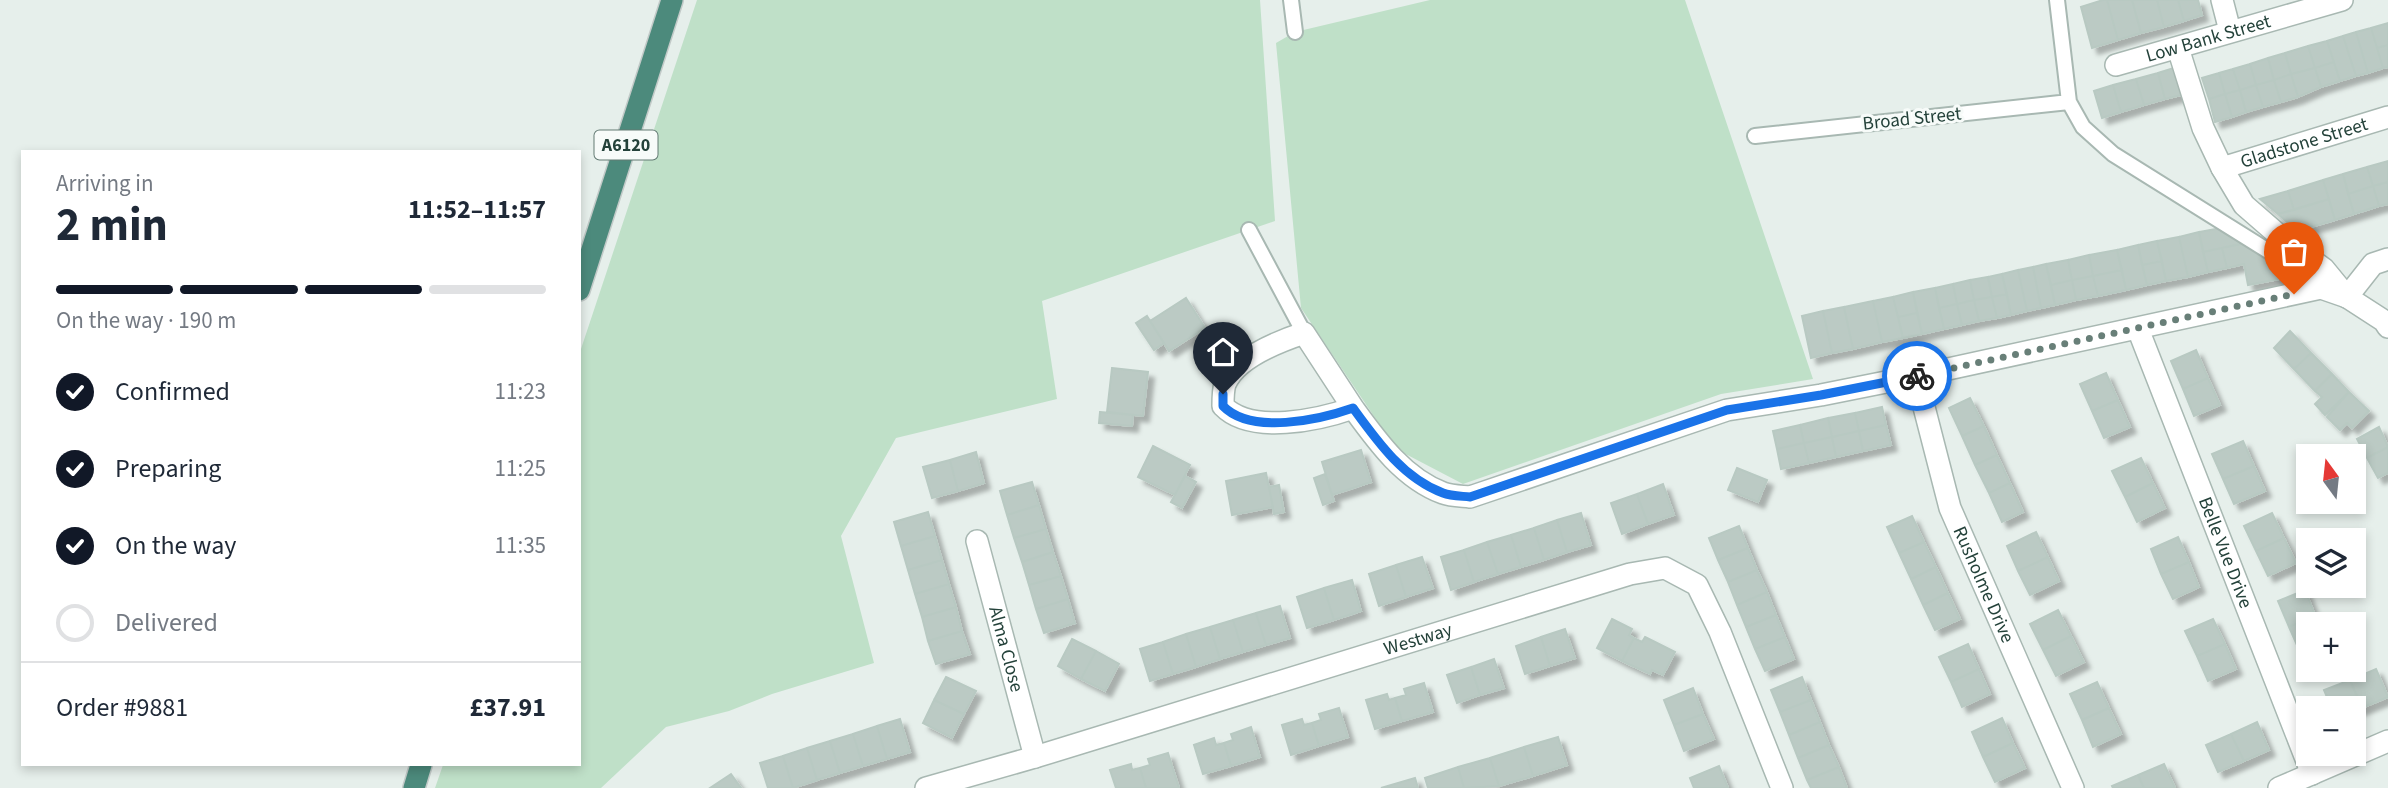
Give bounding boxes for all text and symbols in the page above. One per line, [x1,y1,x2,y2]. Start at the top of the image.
street label: Low Bank Street [2143,8,2274,69]
street label: Broad Street [1861,100,1963,138]
street label: Gladstone Street [2237,110,2372,175]
road number: A6120 [594,130,658,160]
text: Arriving in [56,167,154,200]
text: 11:52–11:57 [408,191,546,228]
text: 2 min [56,193,168,258]
pin [2264,222,2324,294]
icon: bag [2275,233,2313,271]
text: On the way · 190 m [56,304,236,337]
pin [1193,322,1253,394]
icon: home [1204,333,1242,371]
courier [1882,341,1952,411]
icon: bike [1898,357,1936,395]
icon: check [56,373,94,411]
text: Confirmed [115,373,230,410]
text: 11:23 [495,375,546,408]
north arrow [2296,444,2366,514]
map controls [2296,444,2366,766]
icon: check [56,450,94,488]
text: Preparing [115,450,221,487]
text: 11:25 [495,452,546,485]
street label: Belle Vue Drive [2191,493,2259,612]
street label: Rusholme Drive [1946,522,2021,647]
icon: check [56,527,94,565]
text: On the way [115,527,236,564]
button: layers [2296,528,2366,598]
text: 11:35 [495,529,546,562]
street label: Alma Close [982,603,1030,695]
text: Delivered [115,604,218,641]
button: + [2296,612,2366,682]
street label: Westway [1380,616,1456,662]
text: Order #9881 [56,689,188,726]
text: £37.91 [470,689,546,726]
button: − [2296,696,2366,766]

